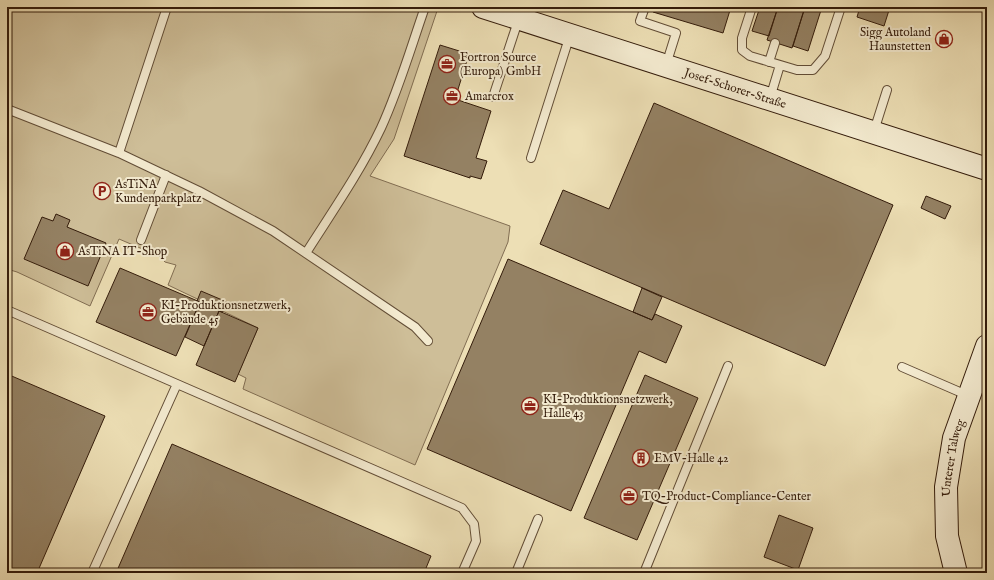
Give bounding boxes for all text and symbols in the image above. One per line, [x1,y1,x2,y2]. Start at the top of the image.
place label: Sigg Autoland Haunstetten [860,25,932,54]
shop icon: Sigg Autoland Haunstetten [934,29,954,49]
place label: Fortron Source (Europa) GmbH [460,50,541,80]
office icon: Fortron Source (Europa) GmbH [437,54,457,74]
street label: Josef-Schorer-Straße [680,64,789,112]
office icon: Amarcrox [442,86,462,106]
place label: Amarcrox [464,89,514,104]
place label: AsTiNA Kundenparkplatz [114,177,202,207]
parking icon: AsTiNA Kundenparkplatz [92,181,112,201]
shop icon: AsTiNA IT-Shop [55,241,75,261]
place label: AsTiNA IT-Shop [77,244,168,260]
place label: KI-Produktionsnetzwerk, Gebäude 45 [161,298,291,327]
office icon: KI-Produktionsnetzwerk, Gebäude 45 [138,302,158,322]
place label: KI-Produktionsnetzwerk, Halle 43 [543,392,673,421]
office icon: KI-Produktionsnetzwerk, Halle 43 [520,396,540,416]
street label: Unterer Talweg [938,417,968,497]
building icon: EMV-Halle 42 [631,448,651,468]
place label: EMV-Halle 42 [654,451,729,466]
office icon: TQ-Product-Compliance-Center [619,486,639,506]
place label: TQ-Product-Compliance-Center [642,489,812,505]

